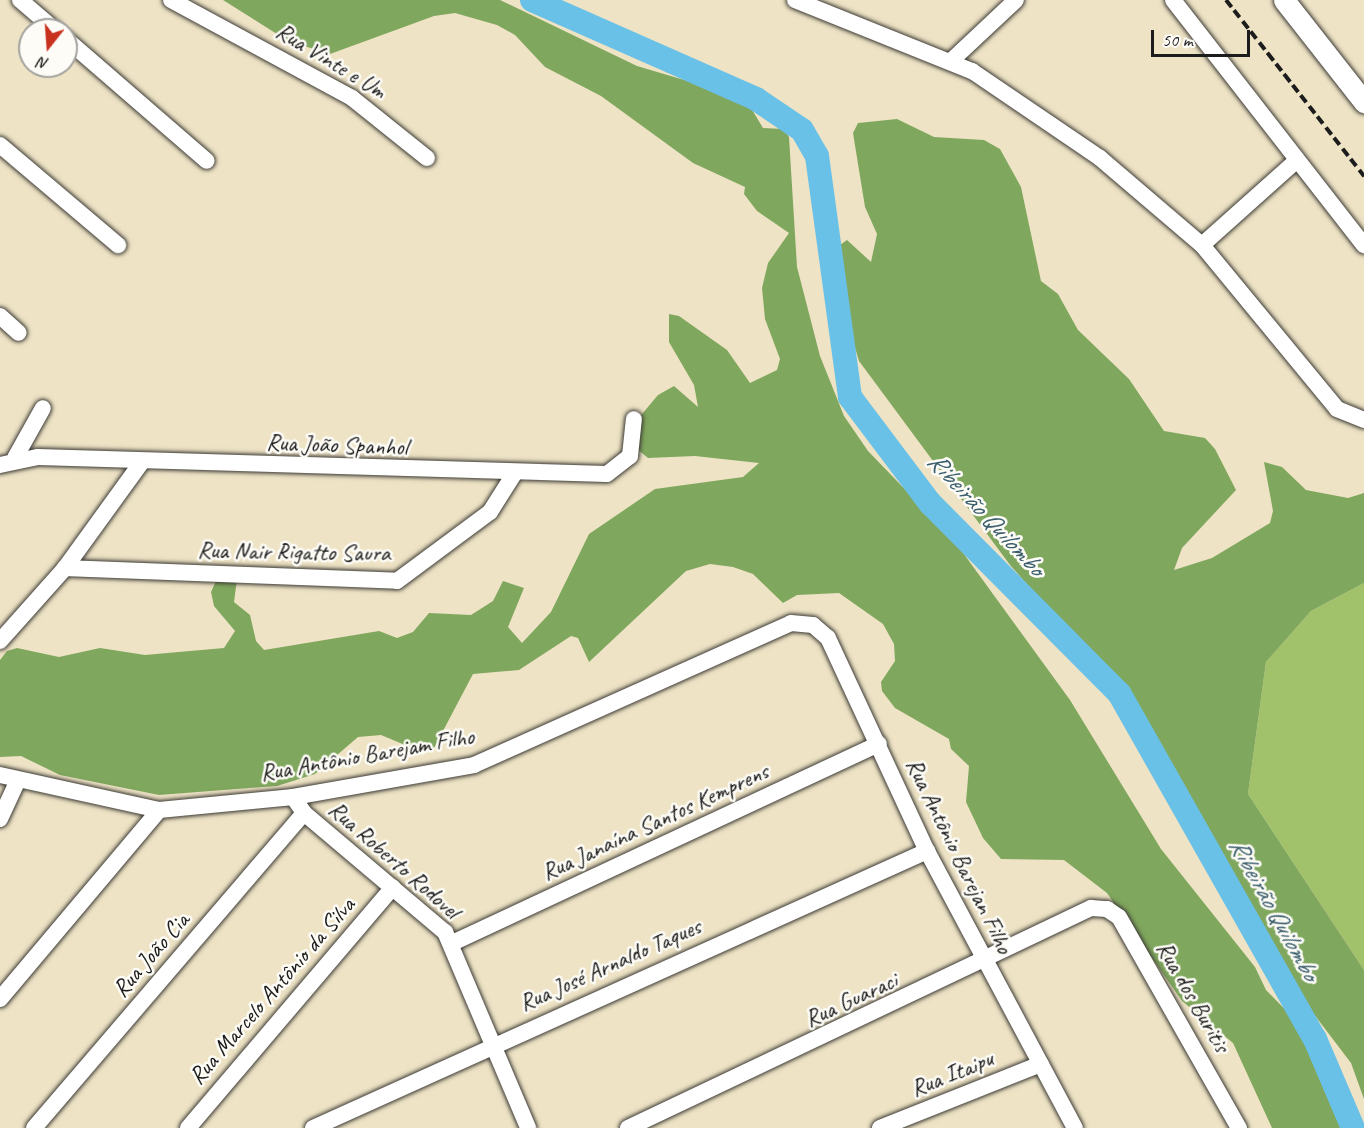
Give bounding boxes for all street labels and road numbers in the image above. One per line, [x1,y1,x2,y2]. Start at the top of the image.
street label: Rua Vinte e Um [270,17,392,105]
street label: Rua João Spanhol [265,428,409,462]
street label: Rua Nair Rigatto Saura [196,536,392,568]
street label: Rua Antônio Barejam Filho [257,722,477,788]
street label: Rua Antônio Barejan Filho [899,753,1019,959]
street label: Rua Janaína Santos Kemprens [537,757,773,887]
street label: Rua Roberto Rodovel [322,795,466,925]
street label: Rua Marcelo Antônio da Silva [182,891,362,1091]
street label: Rua João Cia [107,907,195,1003]
street label: Rua José Arnaldo Taques [514,912,706,1018]
street label: Rua dos Buritis [1150,936,1236,1058]
street label: Rua Guaraci [800,966,902,1034]
street label: Rua Itaipu [906,1044,998,1104]

